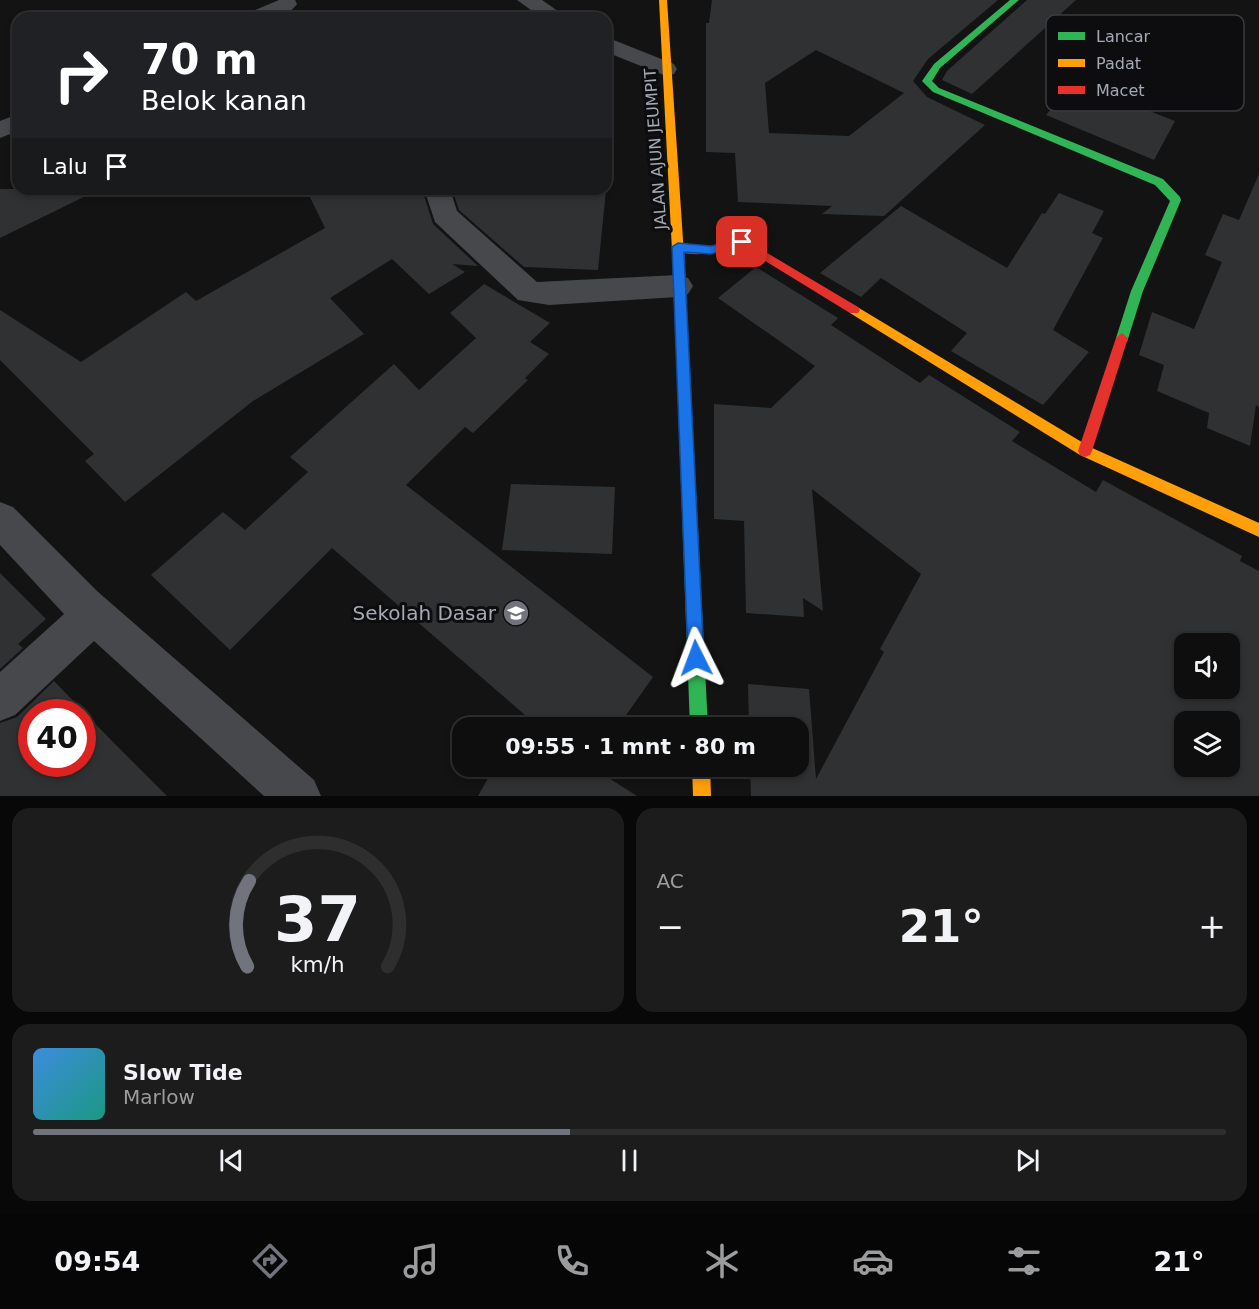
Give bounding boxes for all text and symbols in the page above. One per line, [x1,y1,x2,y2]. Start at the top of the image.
legend [1046,15,1244,111]
text: Lancar [1096,27,1150,46]
text: 70 m [141,35,258,84]
icon: right [42,36,120,114]
text: Padat [1096,54,1141,73]
street label: JALAN AJUN JEUMPIT [640,67,671,231]
text: Macet [1096,81,1145,100]
text: Belok kanan [141,85,307,116]
icon: arrive [100,150,133,183]
text: Lalu [42,154,88,179]
pin [716,216,767,267]
icon: arrive [725,225,758,258]
school or university icon: Sekolah Dasar [501,598,531,628]
place label: Sekolah Dasar [352,601,497,625]
position arrow [664,626,728,690]
map controls [1174,633,1240,777]
button: sound [1174,633,1240,699]
speed limit sign: 40 [18,699,96,777]
button: layers [1174,711,1240,777]
text: 09:55 · 1 mnt · 80 m [505,734,756,759]
text: AC [657,869,684,893]
text: 37 [274,883,361,956]
text: 21° [899,900,984,953]
text: − [657,907,684,946]
text: + [1198,907,1226,946]
text: km/h [291,952,345,977]
text: Slow Tide [123,1060,243,1085]
text: Marlow [123,1085,195,1109]
icon: previous [215,1144,248,1177]
icon: pause [613,1144,646,1177]
icon: next [1011,1144,1044,1177]
icon: directions [249,1240,291,1282]
icon: music [400,1240,442,1282]
icon: phone [551,1240,593,1282]
icon: climate [701,1240,743,1282]
icon: car [852,1240,894,1282]
icon: filters [1003,1240,1045,1282]
text: 09:54 [54,1246,140,1277]
text: 21° [1153,1246,1205,1277]

